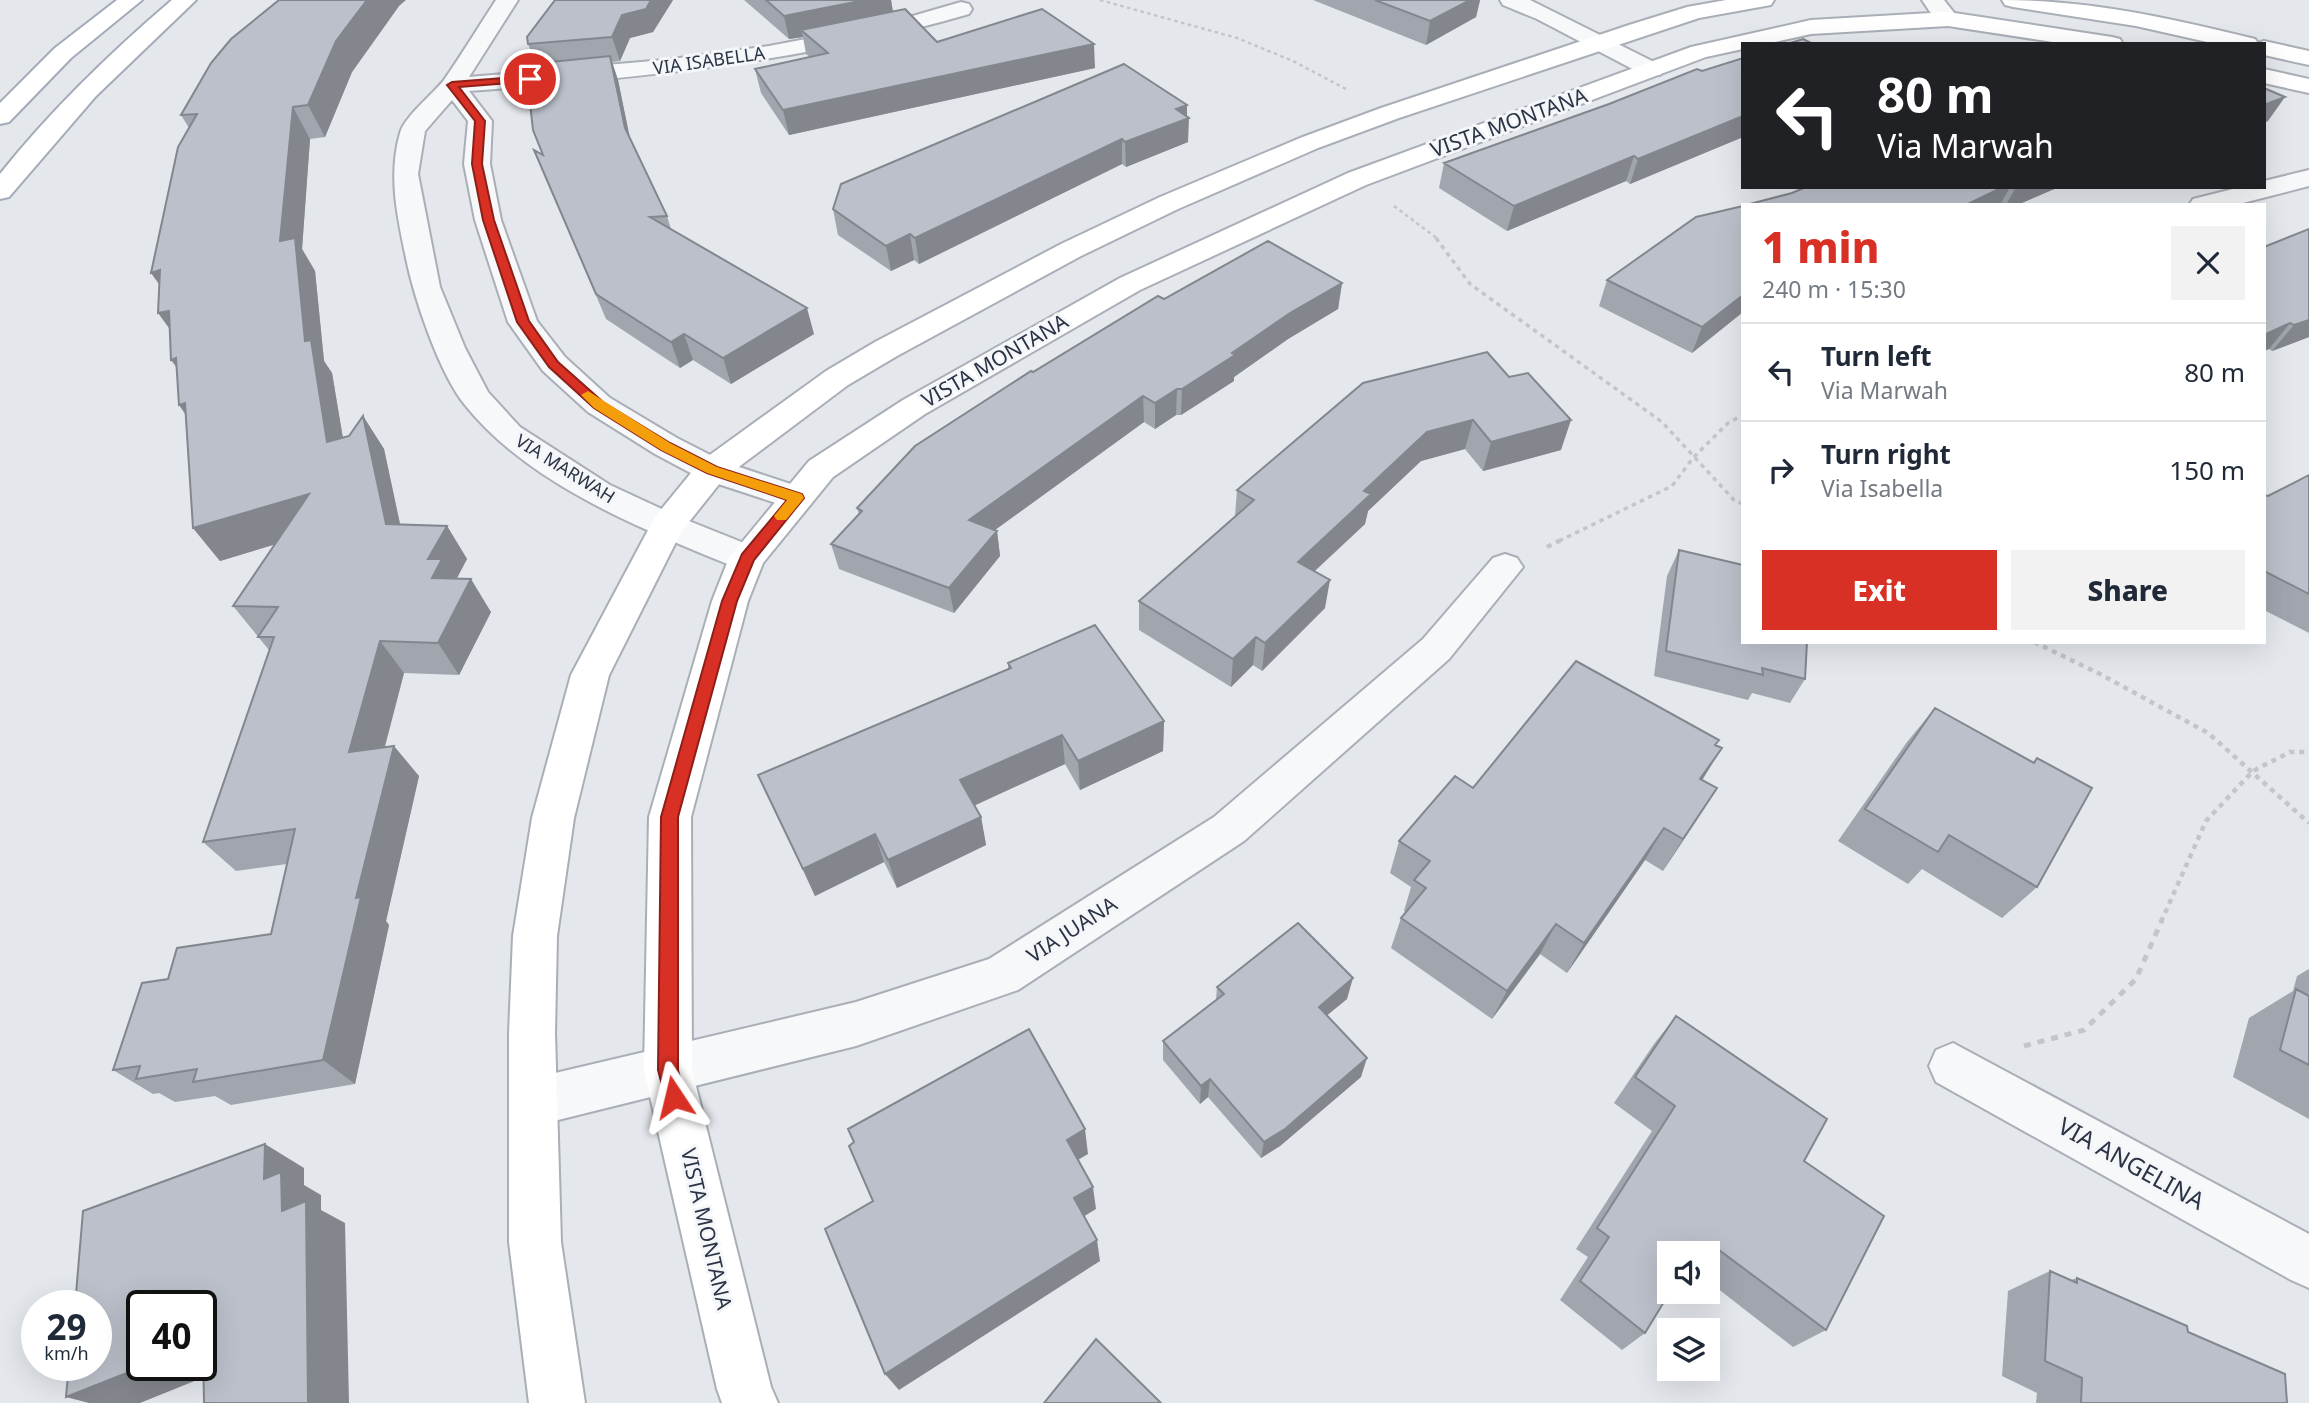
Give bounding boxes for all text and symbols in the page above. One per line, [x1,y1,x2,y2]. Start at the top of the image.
street label: VIA ISABELLA [651,40,767,80]
pin [500,49,560,109]
icon: arrive [511,60,549,98]
text: 80 m [1877,61,1994,127]
icon: left [1762,70,1853,161]
street label: VISTA MONTANA [1426,81,1591,163]
text: Via Marwah [1877,124,2054,167]
text: 1 min [1762,218,1879,275]
button: close [2171,226,2245,300]
text: 240 m · 15:30 [1762,273,1906,305]
street label: VISTA MONTANA [916,307,1073,413]
text: Turn left [1821,338,1932,374]
icon: left [1762,353,1800,391]
text: 80 m [2184,354,2245,390]
text: Via Marwah [1821,374,1948,406]
street label: VIA MARWAH [511,428,620,508]
text: Turn right [1821,436,1951,472]
icon: right [1762,451,1800,489]
text: 150 m [2169,452,2245,488]
text: Via Isabella [1821,472,1943,504]
button: Exit [1762,550,1997,630]
button: Share [2011,550,2245,630]
street label: VIA JUANA [1021,889,1122,969]
position arrow [637,1060,711,1134]
street label: VIA ANGELINA [2053,1109,2211,1217]
street label: VISTA MONTANA [675,1145,739,1313]
map controls [1657,1241,1720,1381]
button: sound [1657,1241,1720,1304]
speed limit sign: 40 [126,1290,217,1381]
text: 29 [46,1303,87,1350]
button: layers [1657,1318,1720,1381]
text: km/h [44,1341,89,1365]

